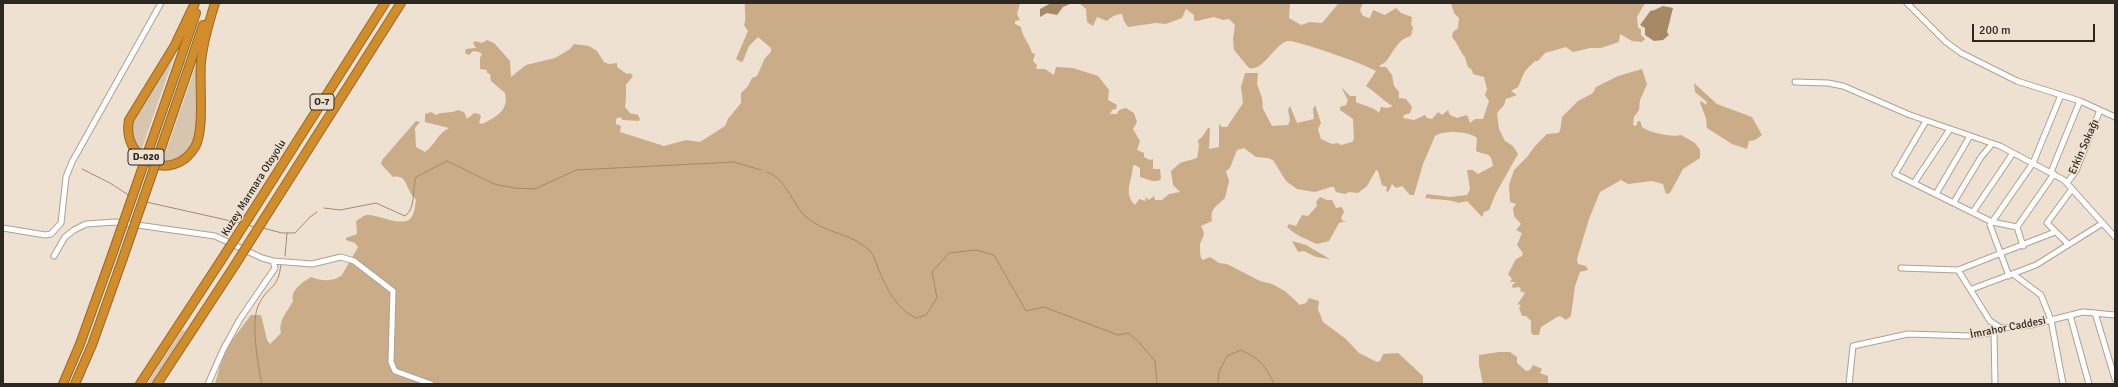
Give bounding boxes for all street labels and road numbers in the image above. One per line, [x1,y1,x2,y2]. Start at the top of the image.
road number: O-7 [310,94,334,110]
street label: Erkin Sokağı [2066,117,2102,177]
street label: Kuzey Marmara Otoyolu [219,137,289,239]
road number: D-020 [128,149,164,165]
street label: İmrahor Caddesi [1969,314,2047,342]

